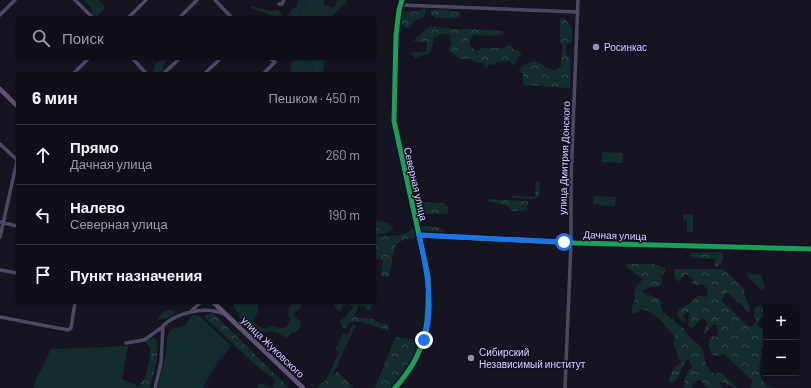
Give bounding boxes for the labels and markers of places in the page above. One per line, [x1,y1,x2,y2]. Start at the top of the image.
place label: Росинкас [604,41,647,53]
marker: Росинкас [591,42,601,52]
place label: Сибирский Независимый институт [479,346,586,370]
marker: Сибирский Независимый институт [466,353,476,363]

